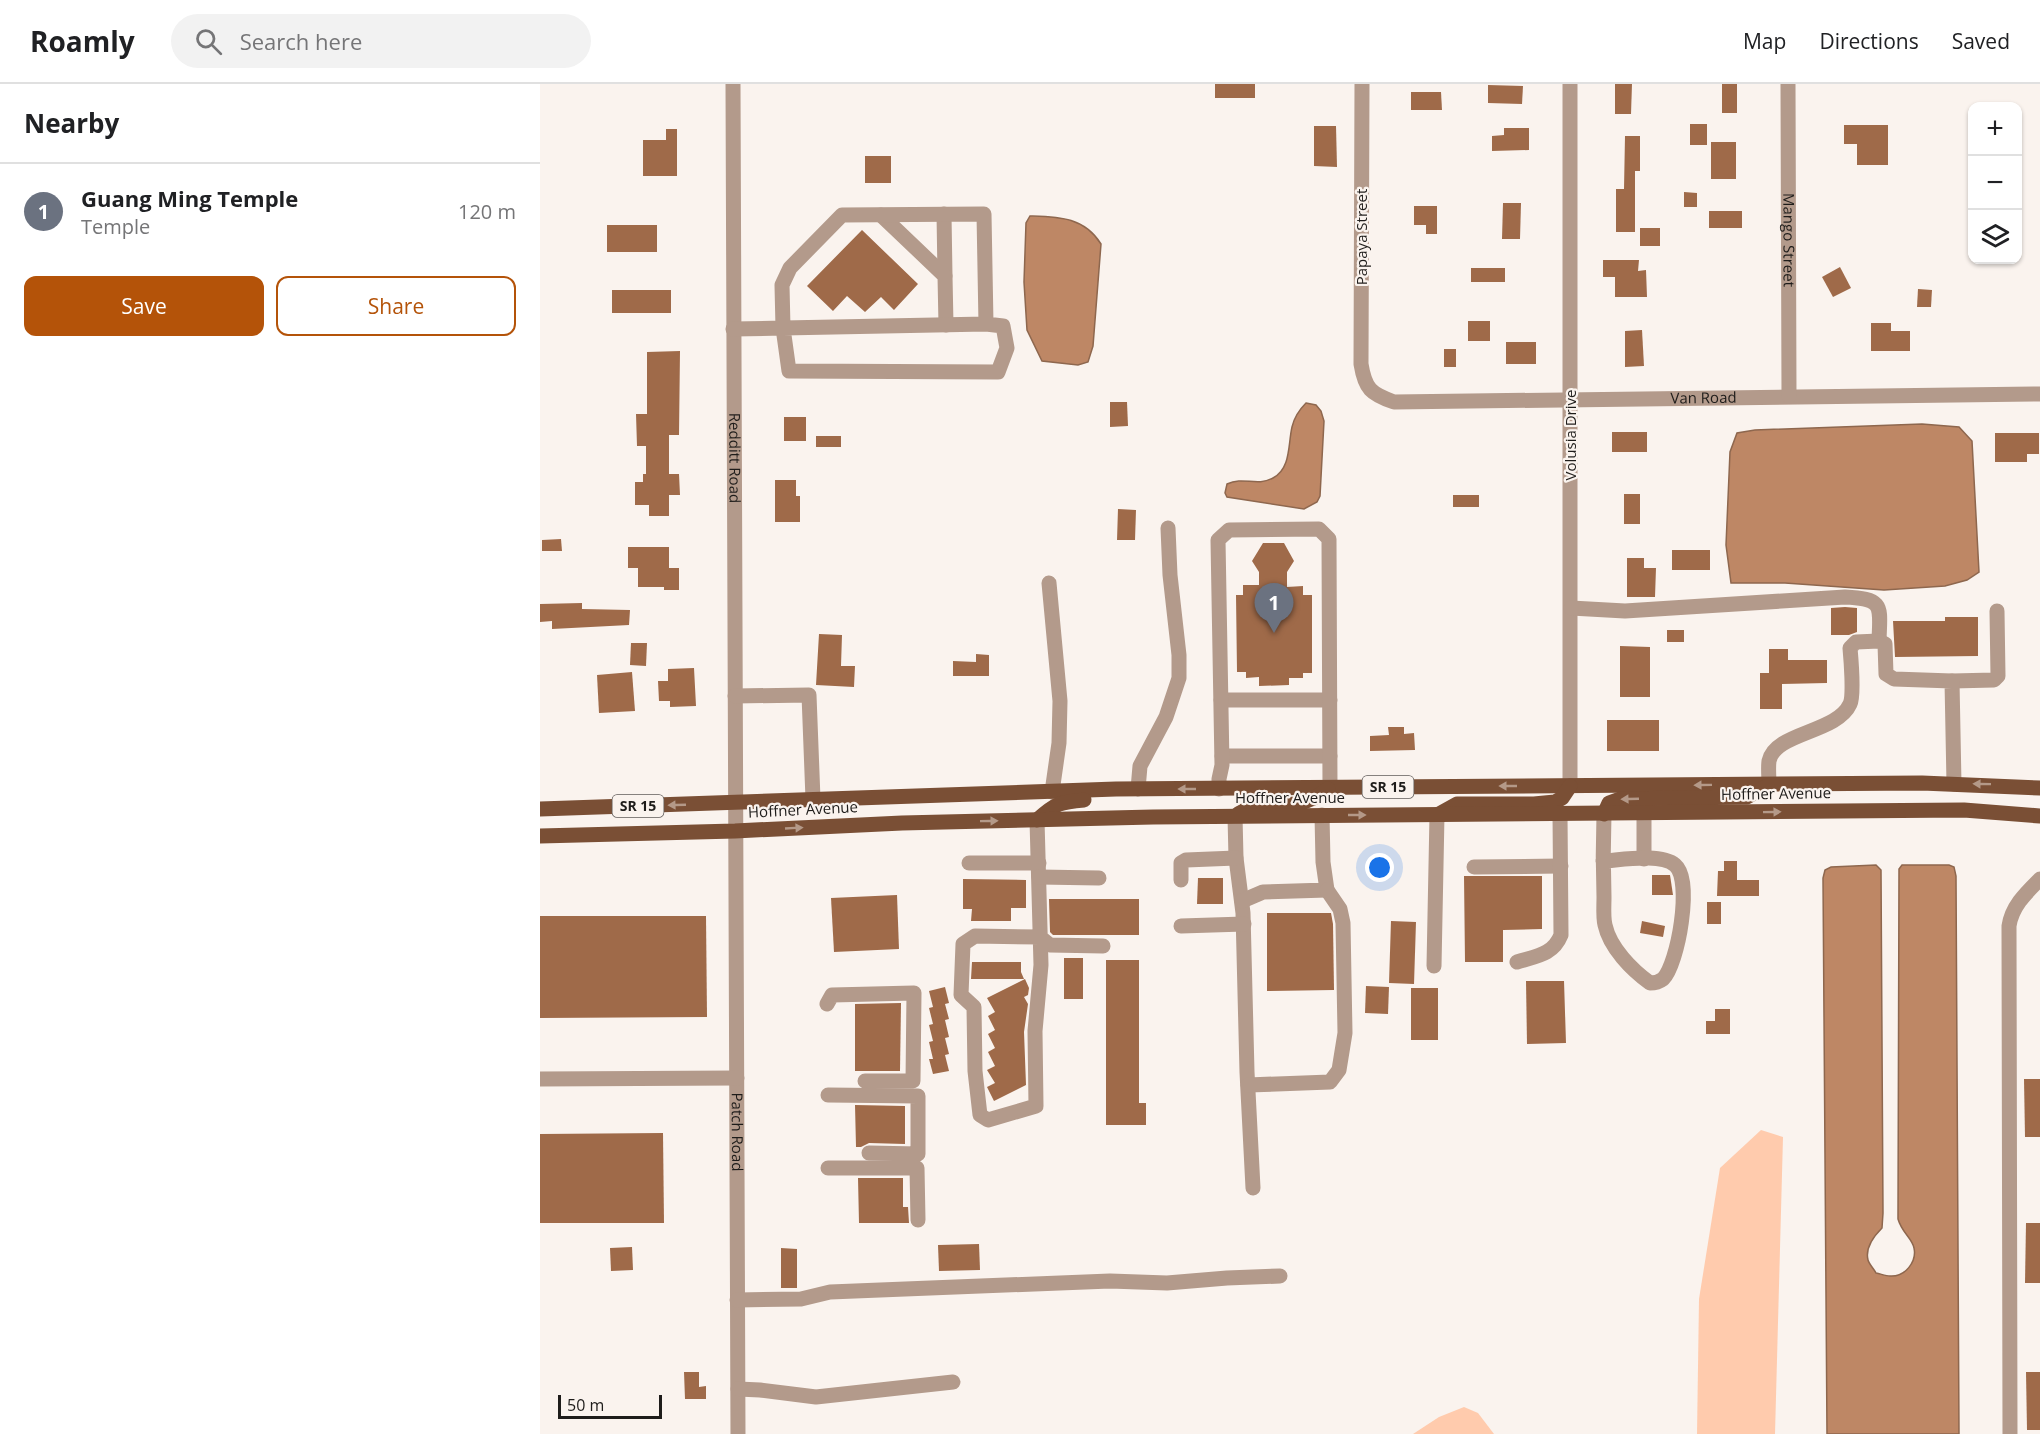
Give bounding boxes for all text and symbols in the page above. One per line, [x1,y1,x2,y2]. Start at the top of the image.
search box [171,14,591,68]
text: Roamly [30,22,135,60]
icon: search [192,25,225,58]
text: Search here [240,26,362,56]
text: Map [1743,27,1786,55]
text: Directions [1819,27,1919,55]
text: Saved [1952,27,2010,55]
map controls [1968,102,2022,264]
button: + [1968,102,2022,156]
text: Nearby [24,105,119,141]
button: − [1968,156,2022,210]
text: Guang Ming Temple [81,183,298,213]
street label: Papaya Street [1351,189,1371,285]
street label: Mango Street [1779,193,1800,287]
text: 1 [38,198,49,225]
text: 120 m [458,198,516,225]
button: layers [1968,210,2022,264]
text: Temple [81,213,150,240]
button: Save [24,276,264,336]
button: Share [276,276,516,336]
street label: Van Road [1670,387,1737,408]
street label: Volusia Drive [1560,390,1580,480]
street label: Redditt Road [725,413,746,503]
pin: 1 [1254,584,1294,633]
road number: SR 15 [1362,776,1414,798]
one-way arrow [1972,779,1991,789]
one-way arrow [1693,780,1712,790]
one-way arrow [1498,781,1517,791]
street label: Hoffner Avenue [1721,782,1831,804]
one-way arrow [1177,784,1196,794]
street label: Hoffner Avenue [1235,787,1345,807]
one-way arrow [1621,794,1640,804]
road number: SR 15 [612,795,664,817]
street label: Hoffner Avenue [747,796,858,822]
one-way arrow [667,800,686,809]
one-way arrow [1762,807,1781,817]
one-way arrow [1347,810,1366,820]
one-way arrow [979,816,998,826]
one-way arrow [784,823,803,832]
your location [1365,853,1394,882]
street label: Patch Road [728,1093,748,1171]
scale bar [558,1392,662,1420]
text: 50 m [567,1394,604,1416]

